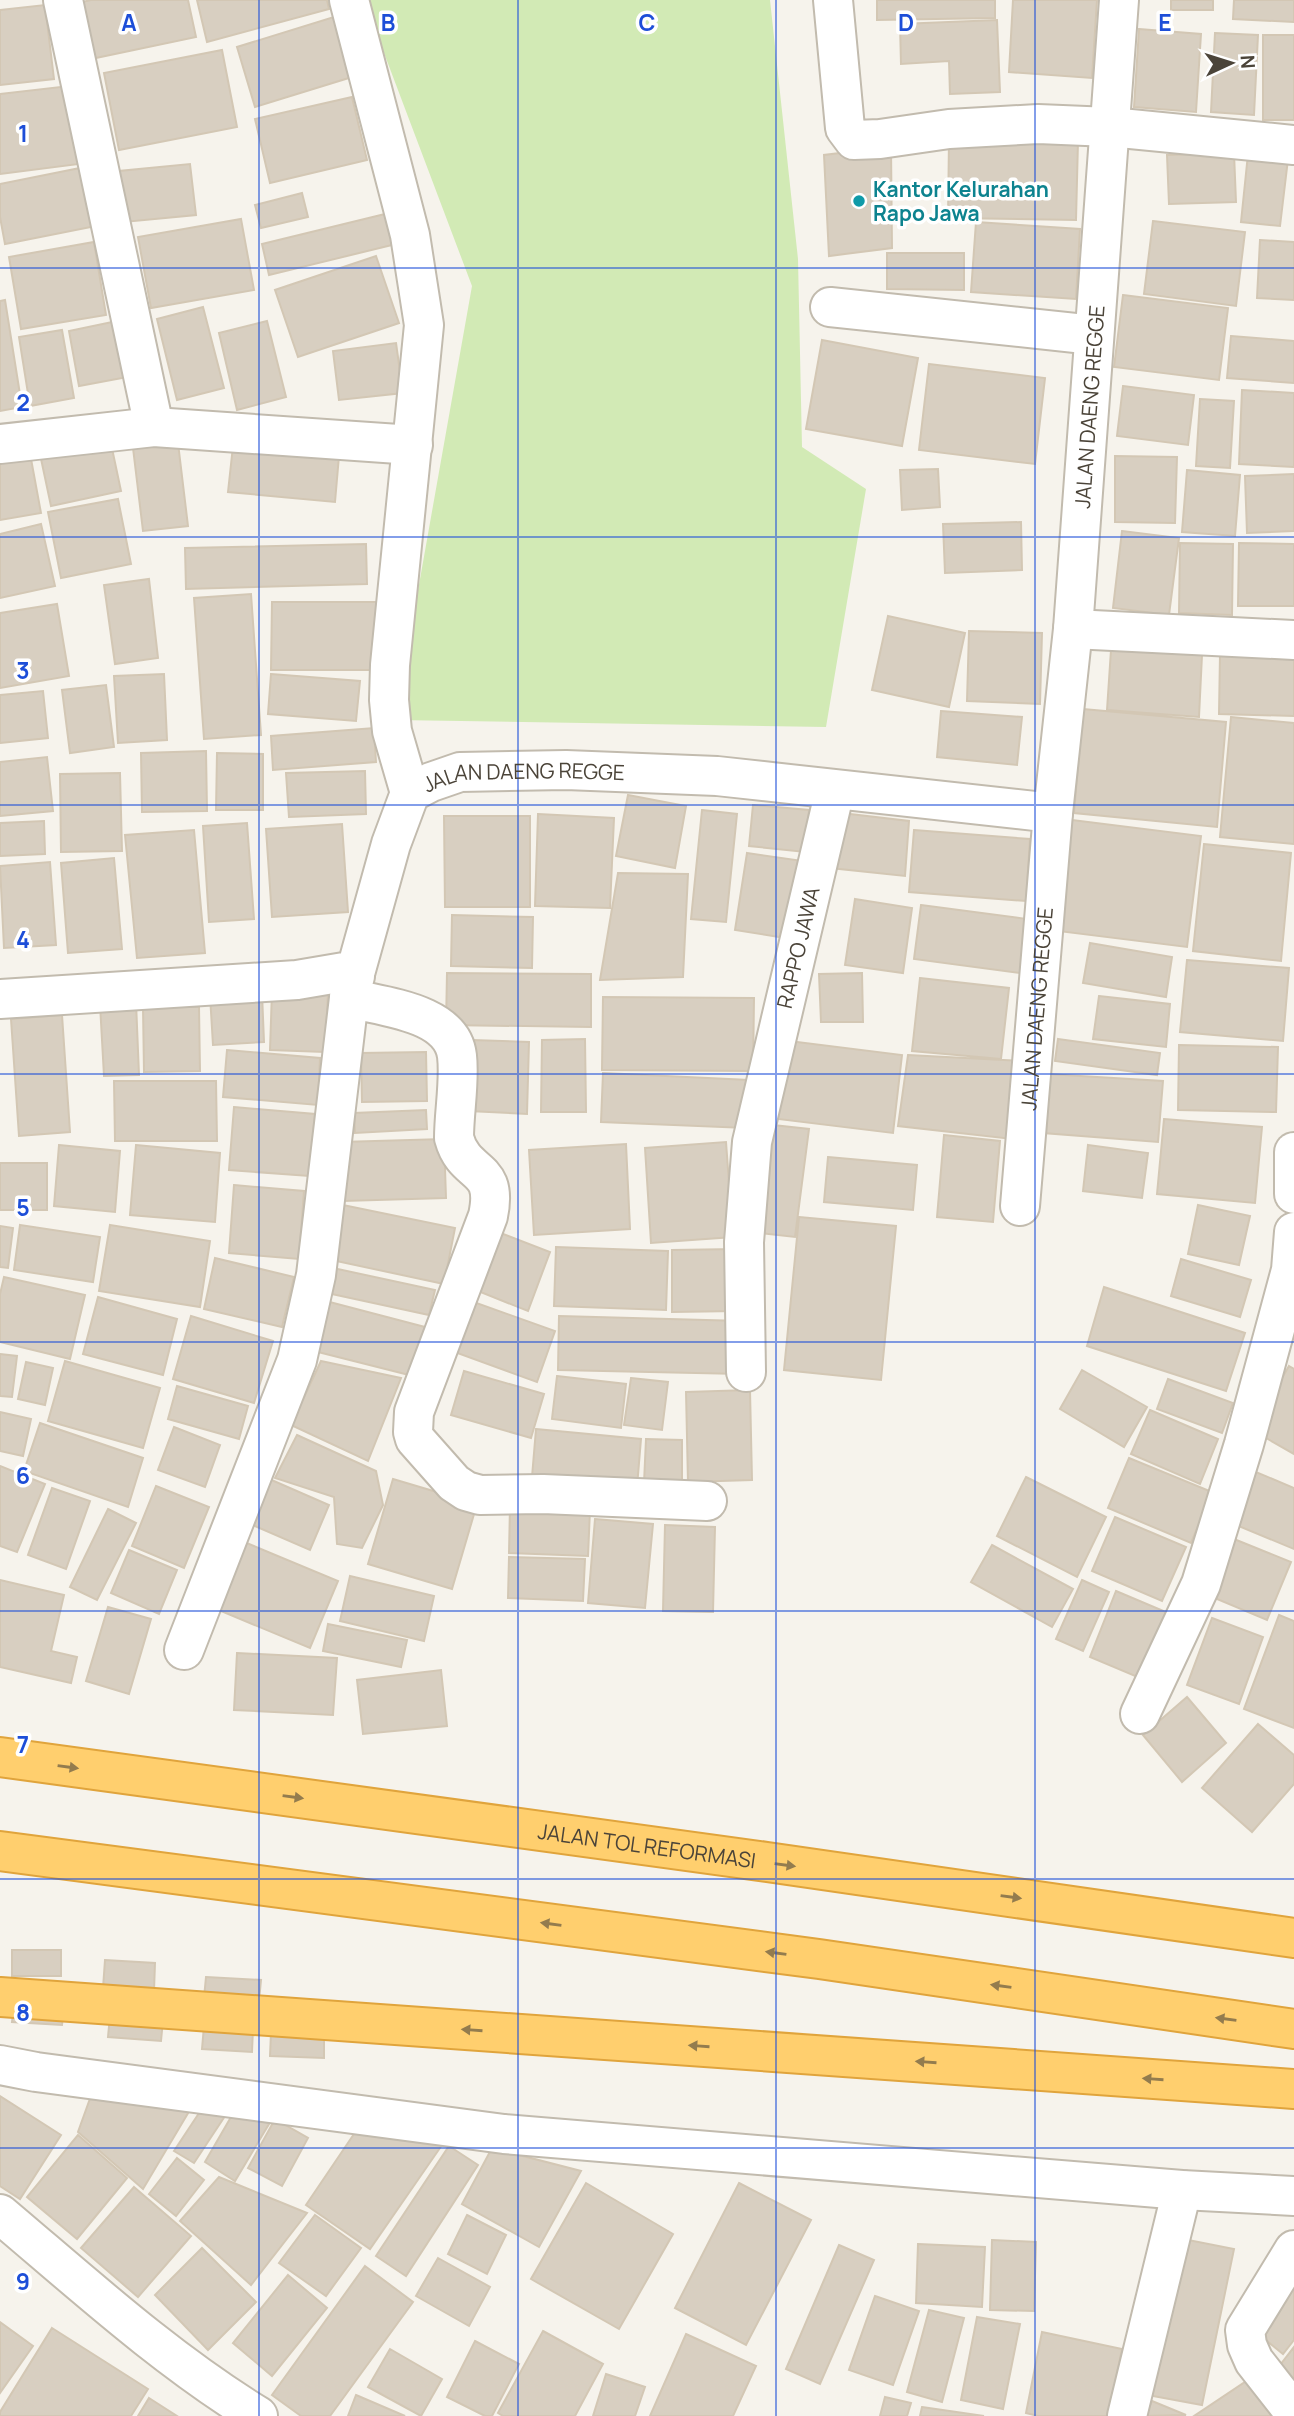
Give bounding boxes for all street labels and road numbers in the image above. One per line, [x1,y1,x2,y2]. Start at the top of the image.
street label: JALAN DAENG REGGE [1068,304,1111,510]
street label: JALAN DAENG REGGE [417,756,625,798]
street label: RAPPO JAWA [770,884,826,1011]
street label: JALAN DAENG REGGE [1014,906,1059,1111]
street label: JALAN TOL REFORMASI [536,1817,758,1874]

